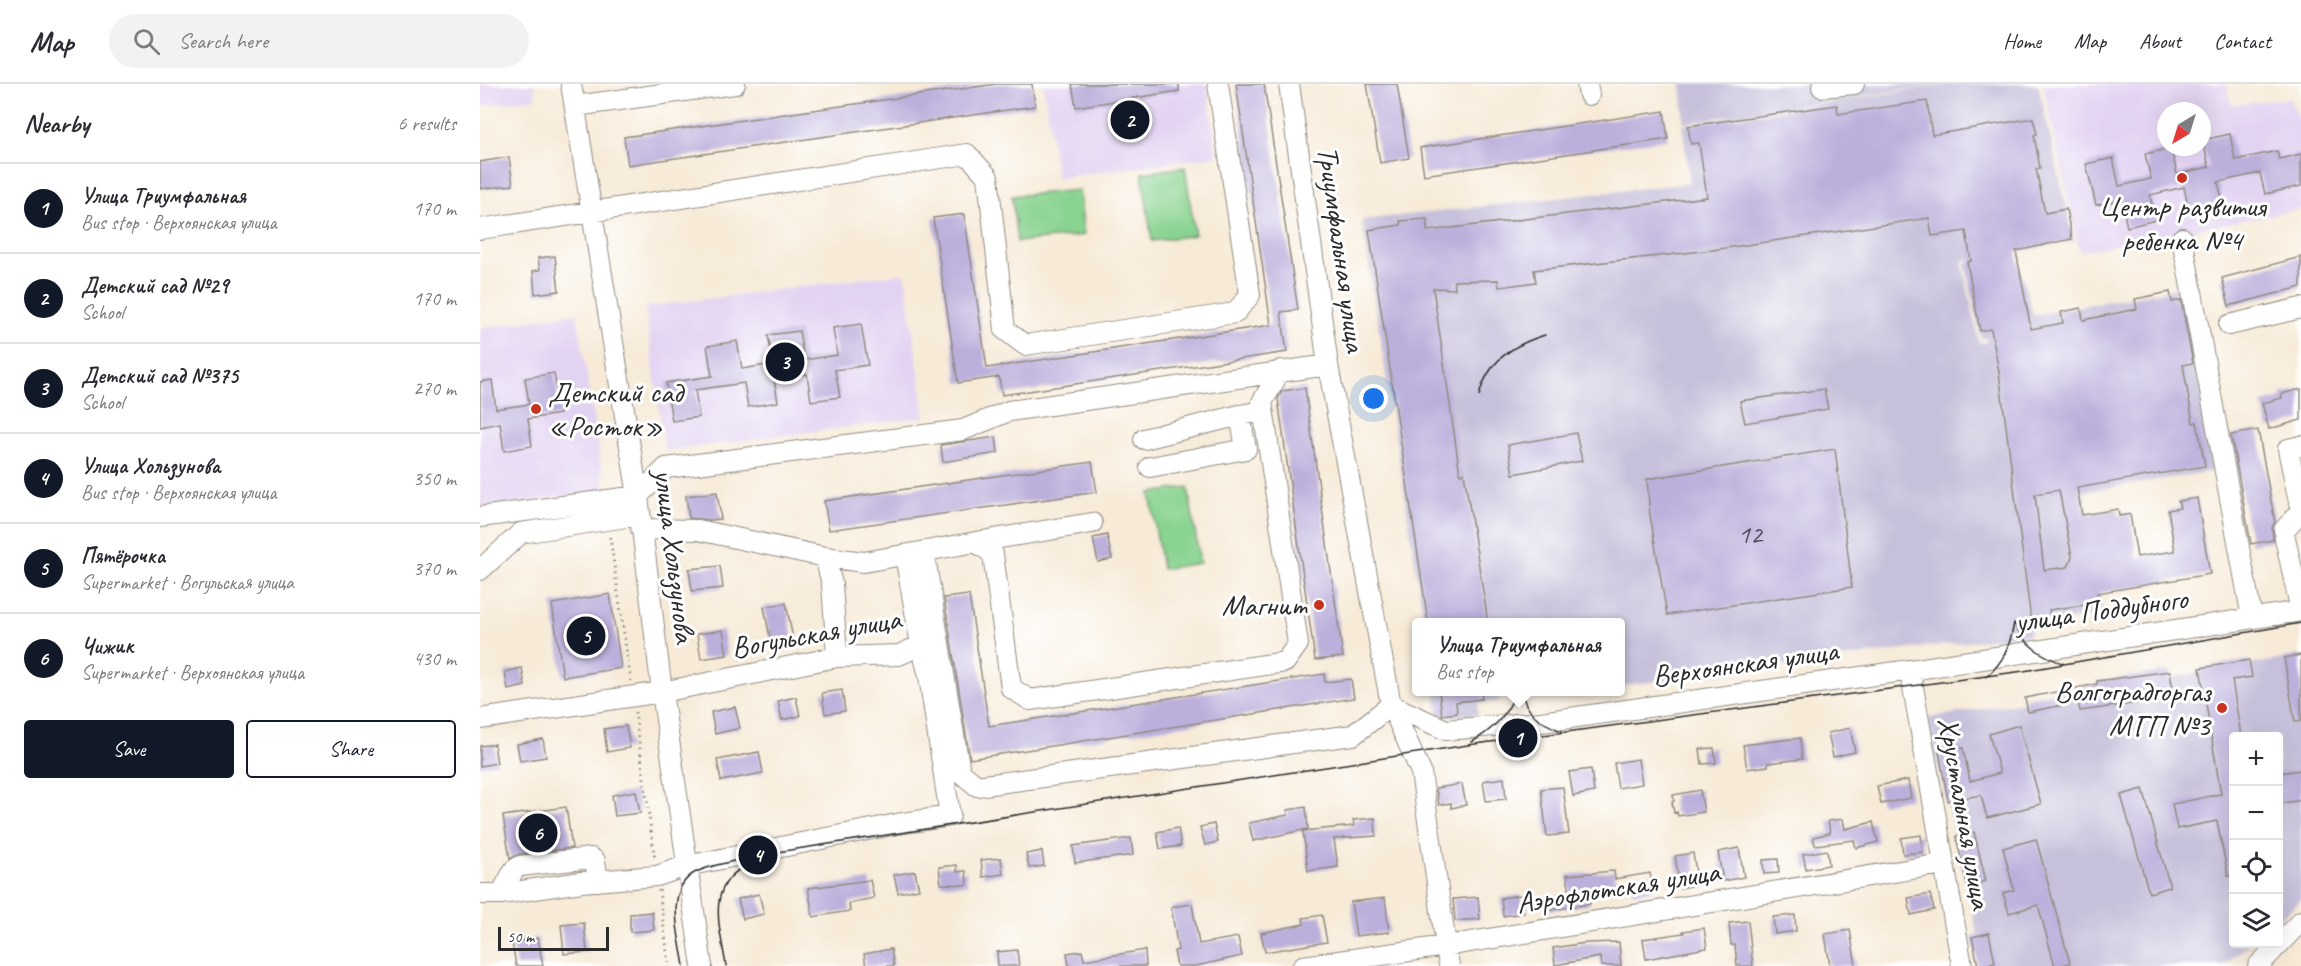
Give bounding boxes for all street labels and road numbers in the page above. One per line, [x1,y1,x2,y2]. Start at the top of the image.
street label: Триумфальная улица [1309,144,1376,356]
street label: улица Хользунова [645,465,705,647]
street label: улица Поддубного [2010,579,2191,641]
street label: Вогульская улица [728,599,906,667]
street label: Верхоянская улица [1650,631,1842,695]
street label: Хрустальная улица [1929,714,2001,914]
street label: Аэрофлотская улица [1514,852,1724,922]

